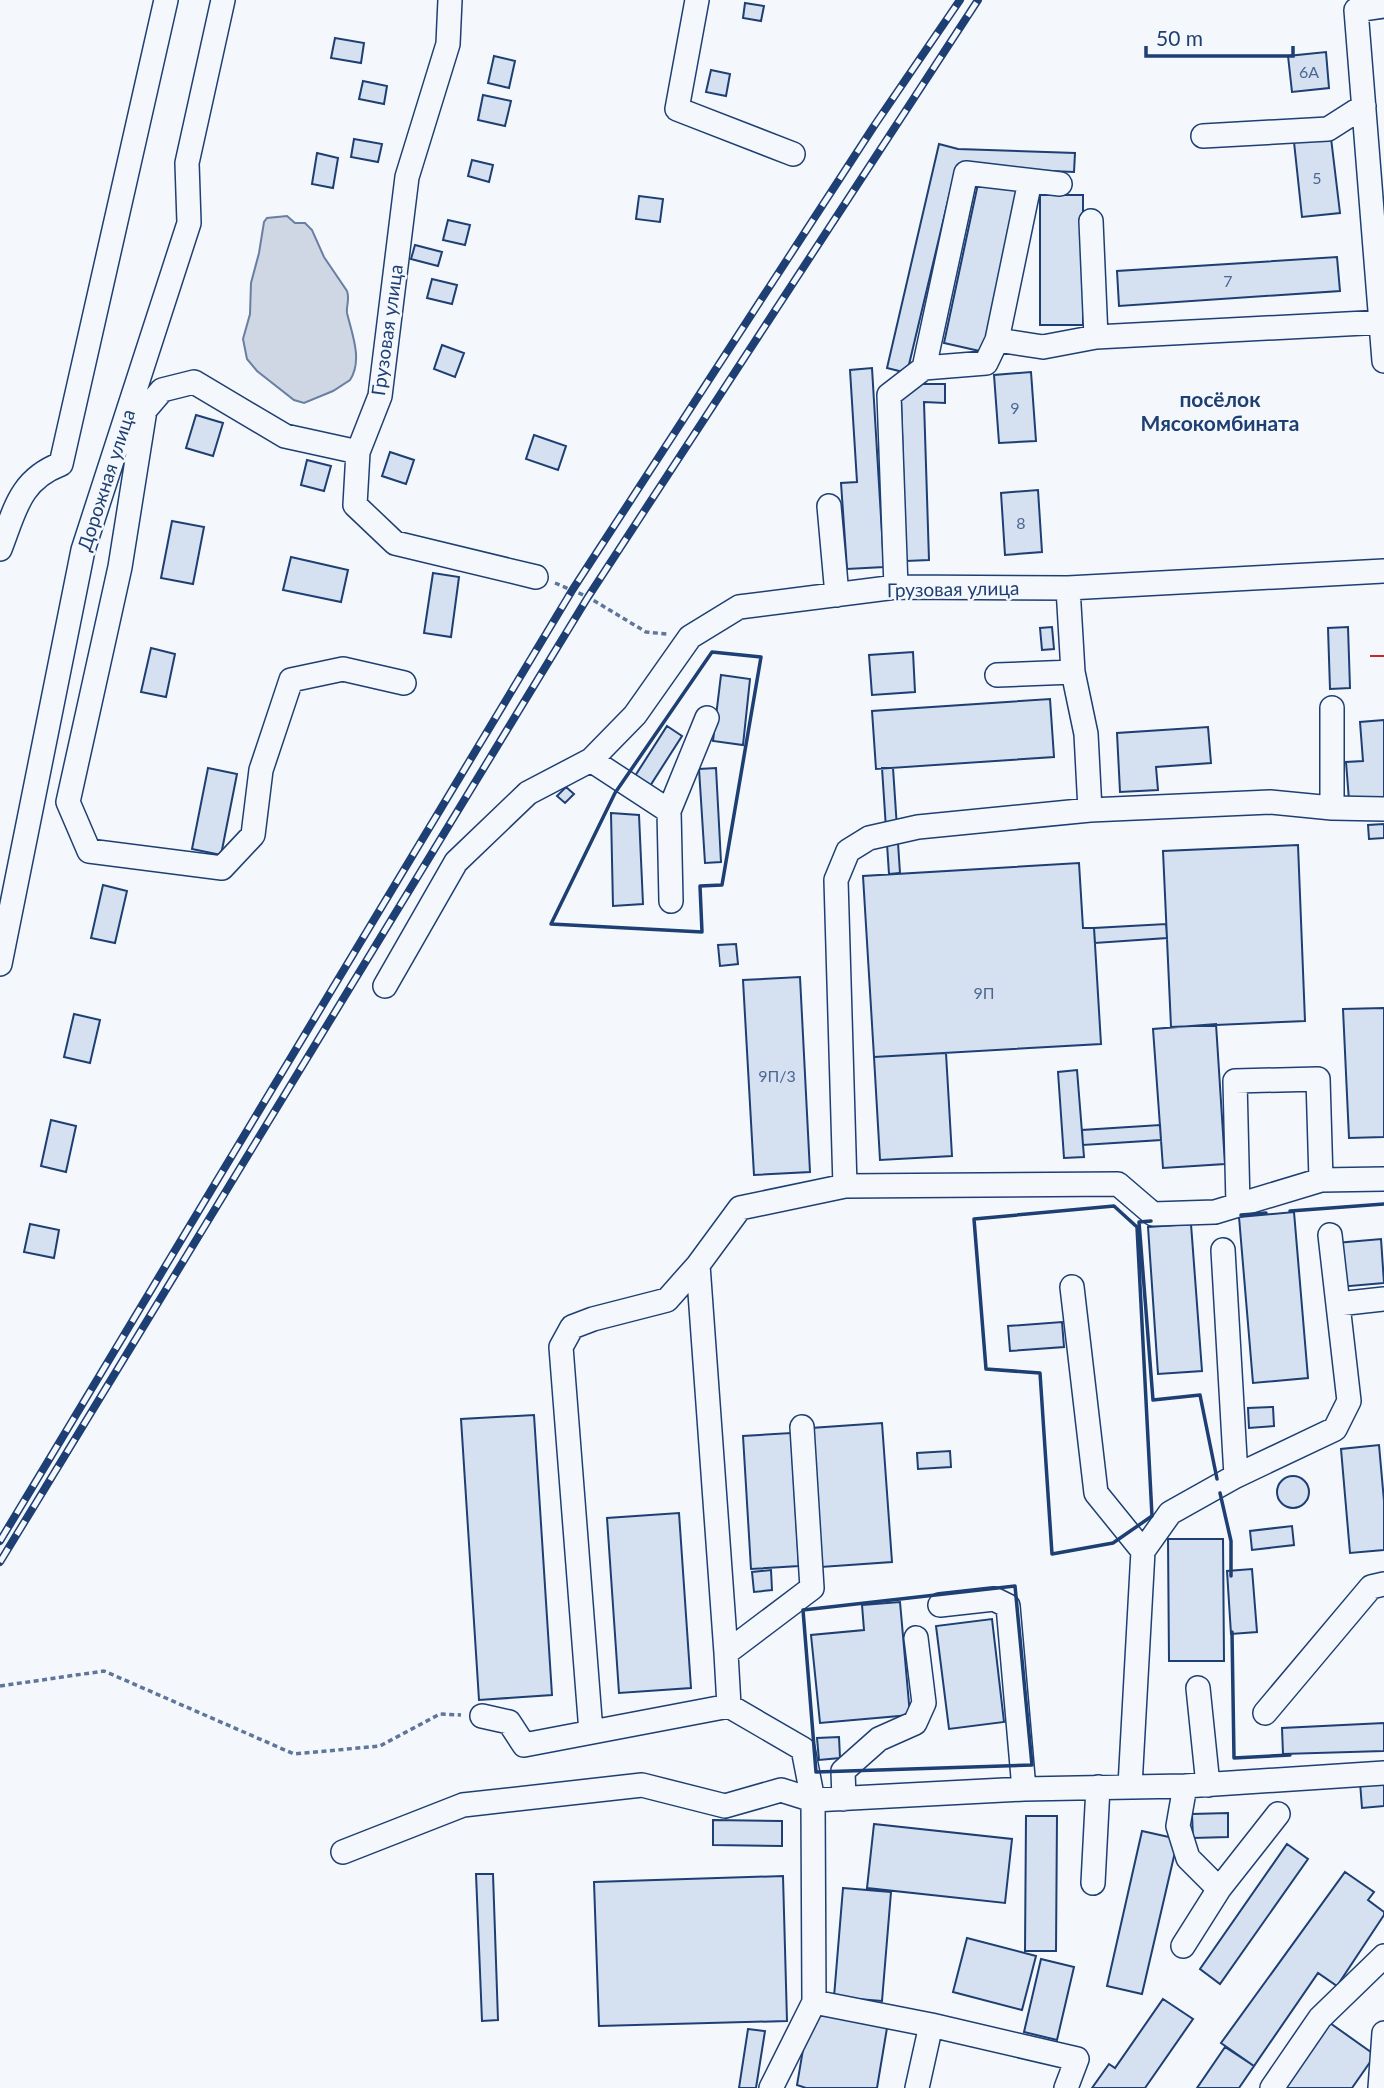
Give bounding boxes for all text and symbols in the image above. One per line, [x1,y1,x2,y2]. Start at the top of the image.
scale bar [1146,14,1293,58]
text: 50 m [1156,25,1203,50]
house number: 6А [1299,62,1319,81]
house number: 5 [1312,168,1322,187]
street label: Грузовая улица [366,263,407,397]
house number: 7 [1223,271,1233,290]
district label: посёлок Мясокомбината [1141,386,1299,435]
house number: 9 [1010,398,1020,417]
street label: Дорожная улица [72,406,139,553]
house number: 8 [1016,513,1026,532]
street label: Грузовая улица [887,576,1019,601]
house number: 9П [973,983,995,1002]
house number: 9П/3 [758,1066,796,1085]

